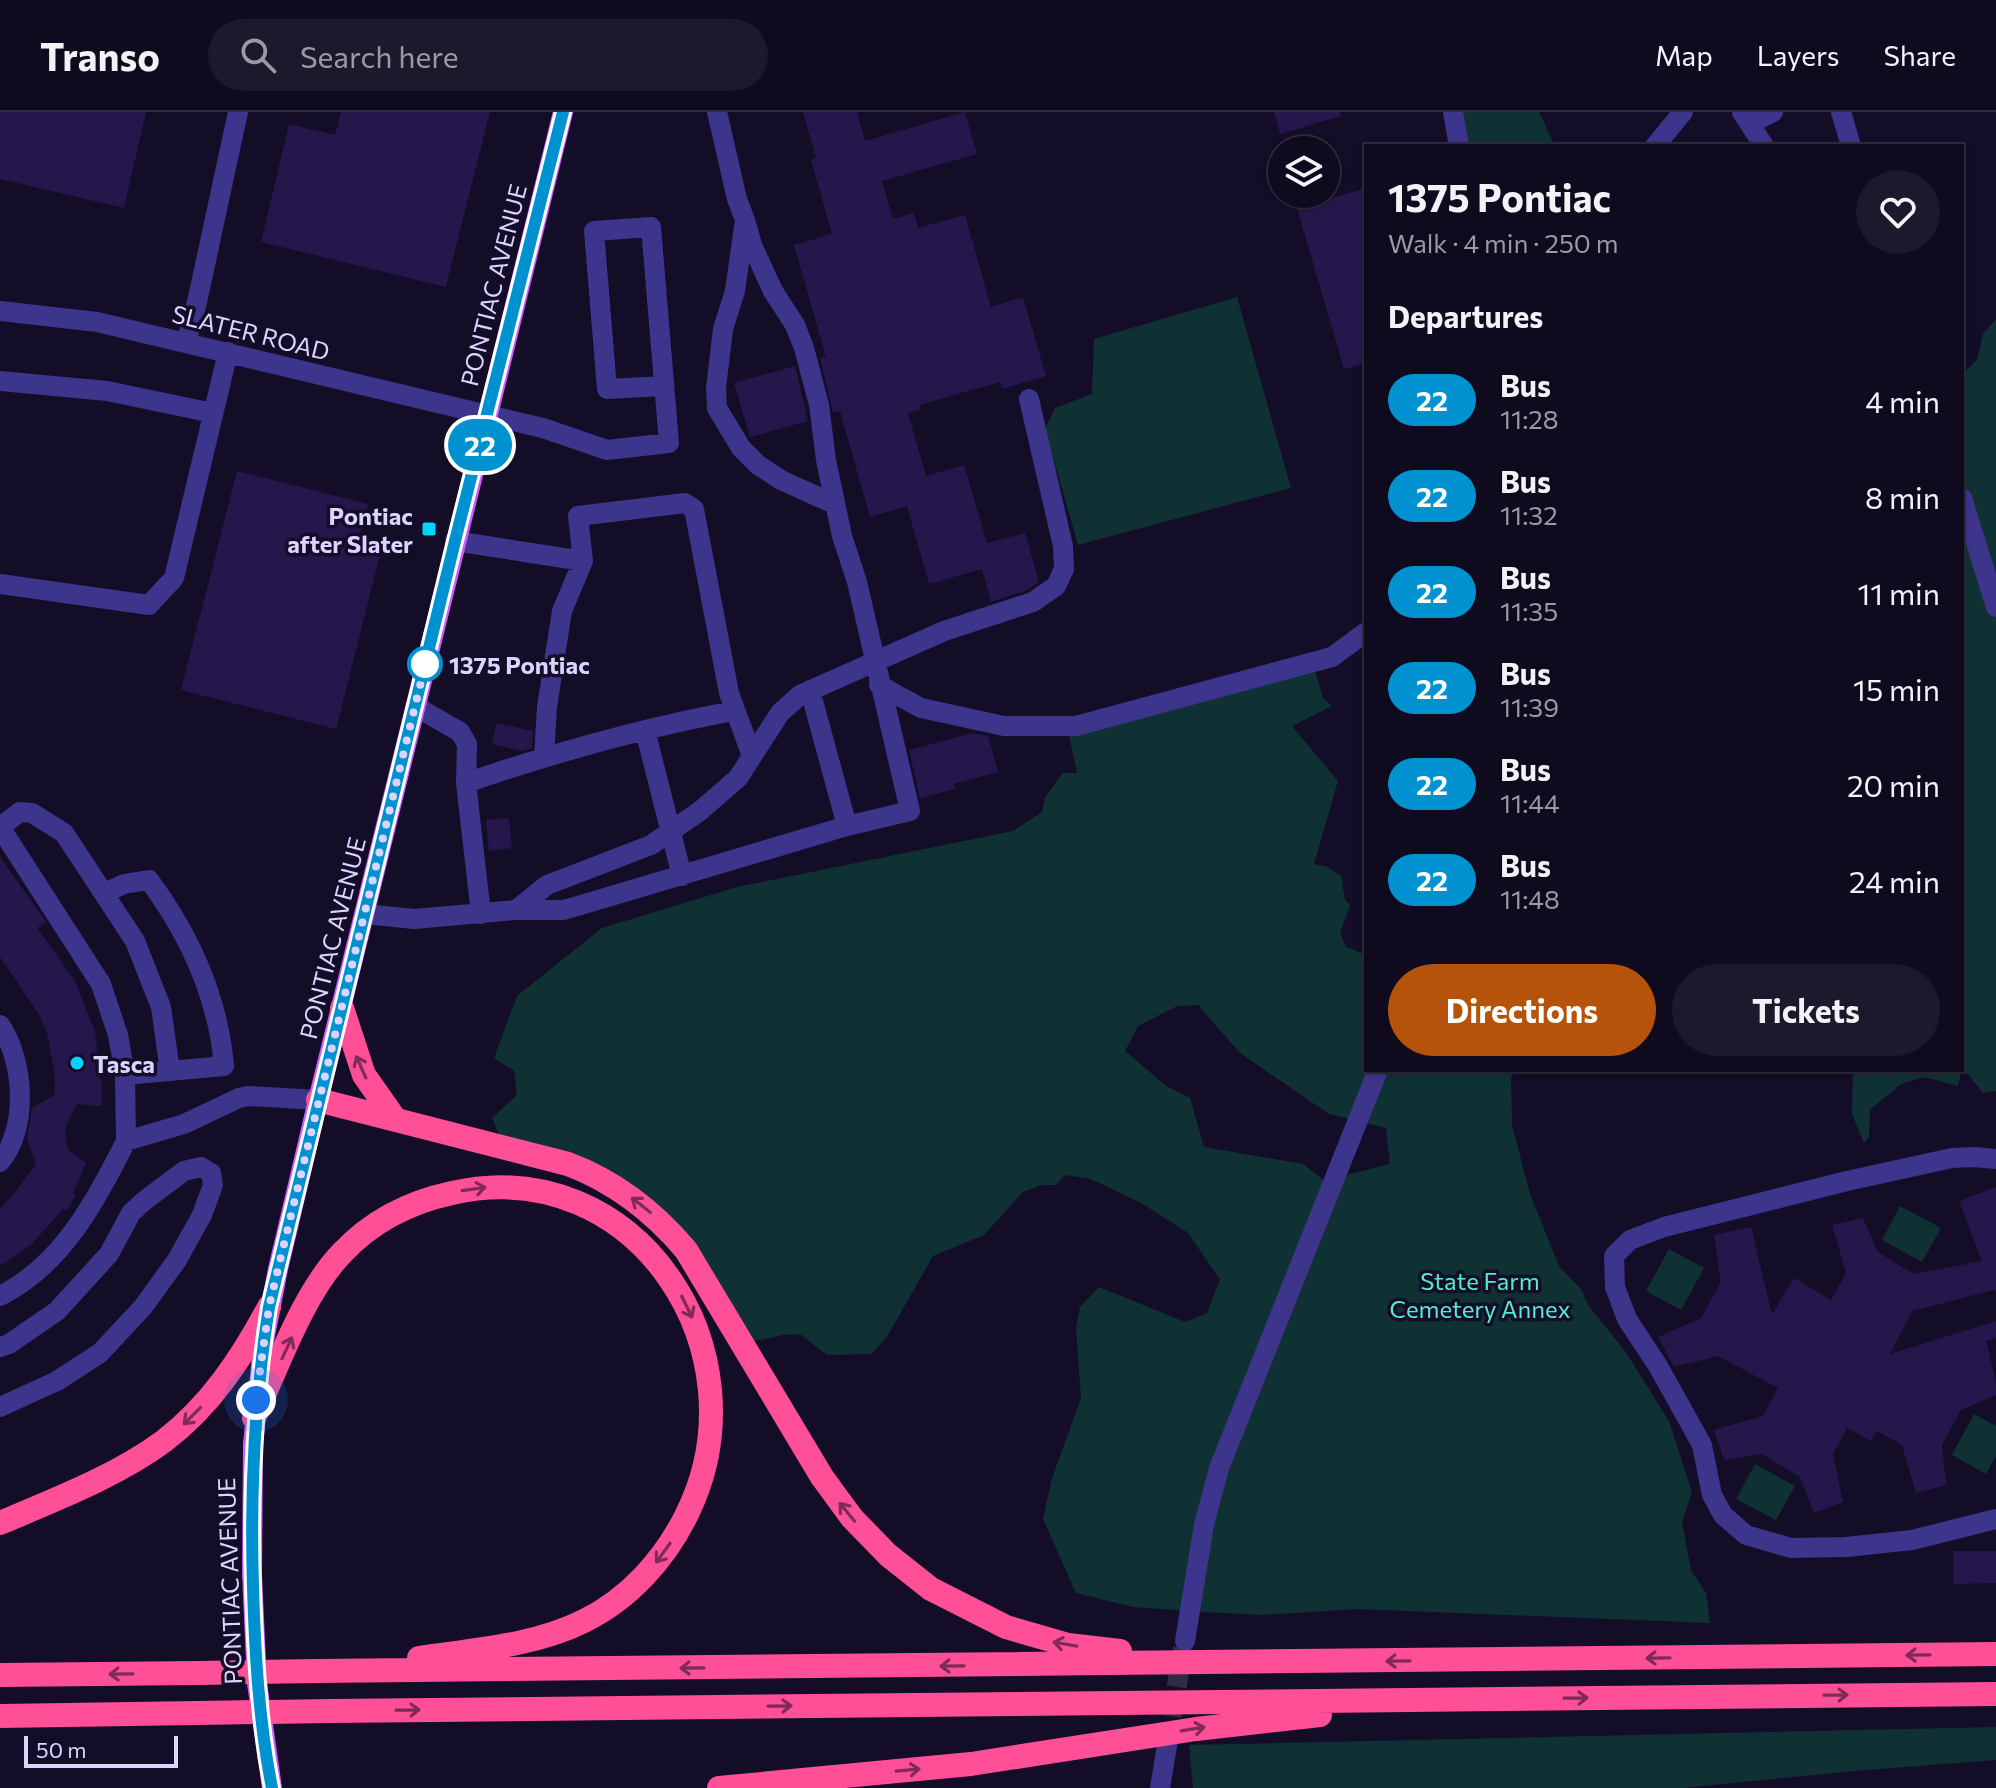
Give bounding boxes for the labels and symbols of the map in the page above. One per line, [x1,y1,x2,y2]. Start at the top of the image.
street label: PONTIAC AVENUE [454,181,532,389]
street label: SLATER ROAD [169,298,333,366]
line badge: 22 [444,419,516,471]
place label: Pontiac after Slater [287,501,413,558]
marker: Pontiac after Slater [420,520,438,538]
marker: 1375 Pontiac [408,647,442,681]
place label: 1375 Pontiac [449,650,590,679]
street label: PONTIAC AVENUE [293,834,371,1042]
place label: Tasca [93,1049,155,1078]
marker: Tasca [68,1054,86,1072]
one-way arrow [353,1055,368,1080]
one-way arrow [461,1181,486,1196]
one-way arrow [631,1196,652,1213]
park label: State Farm Cemetery Annex [1390,1266,1571,1323]
one-way arrow [680,1295,695,1319]
one-way arrow [280,1336,295,1360]
your location [236,1380,276,1420]
one-way arrow [183,1406,202,1425]
street label: PONTIAC AVENUE [211,1477,247,1685]
one-way arrow [839,1502,856,1523]
one-way arrow [655,1541,671,1563]
one-way arrow [1053,1635,1079,1650]
one-way arrow [1905,1647,1932,1663]
one-way arrow [1645,1650,1672,1666]
one-way arrow [1385,1653,1412,1669]
one-way arrow [939,1658,966,1673]
one-way arrow [679,1660,706,1676]
one-way arrow [108,1666,135,1682]
one-way arrow [1822,1687,1849,1703]
one-way arrow [1562,1690,1589,1705]
one-way arrow [766,1698,793,1714]
one-way arrow [394,1702,421,1718]
one-way arrow [1180,1721,1205,1736]
scale bar [24,1732,178,1768]
one-way arrow [894,1763,921,1778]

